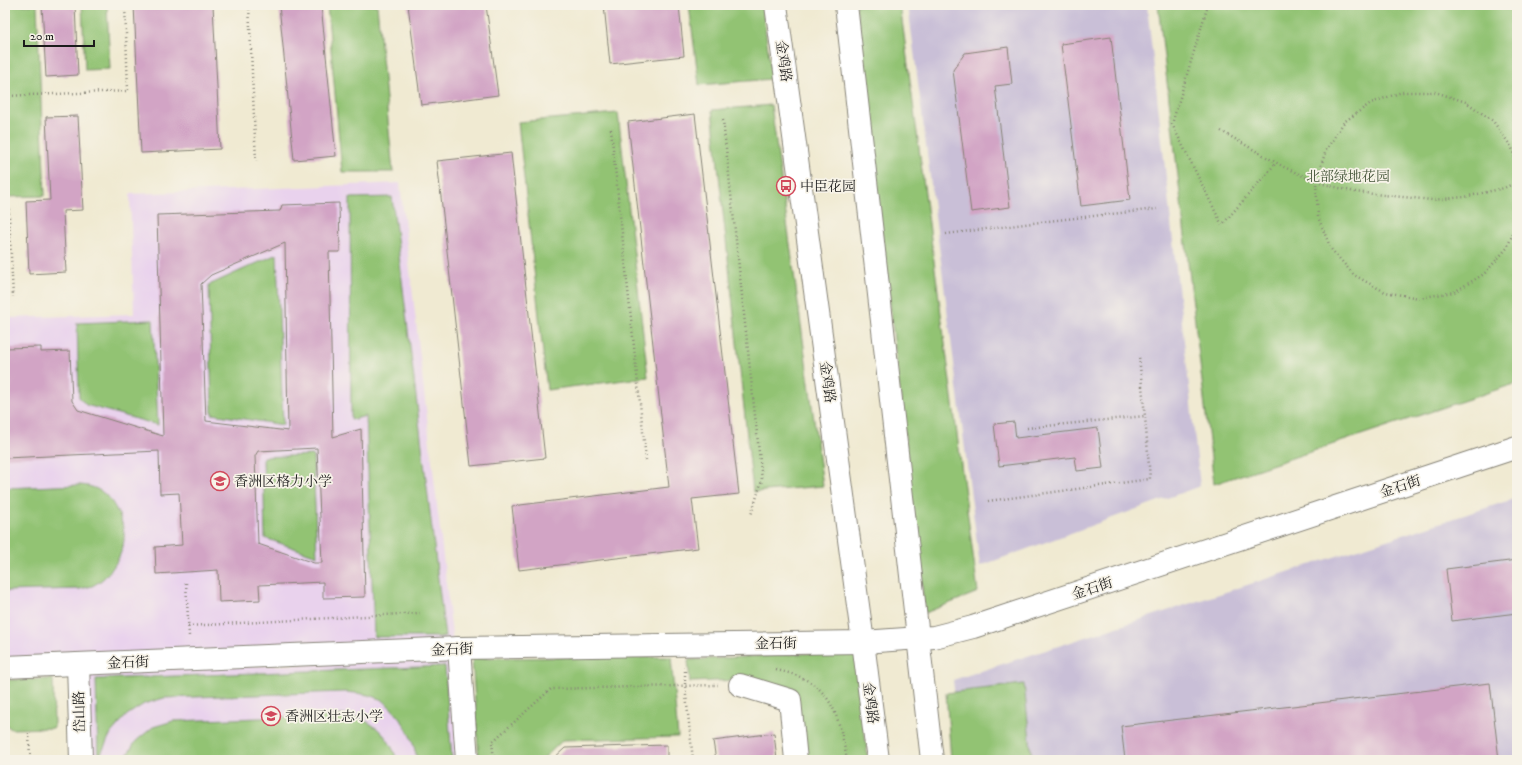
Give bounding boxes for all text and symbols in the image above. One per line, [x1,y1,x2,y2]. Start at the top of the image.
scale bar [24,22,94,48]
text: 20 m [30,29,54,44]
street label: 金鸡路 [771,39,795,83]
park label: 北部绿地花园 [1306,168,1390,186]
bus stop icon: 中臣花园 [775,175,797,197]
place label: 中臣花园 [800,178,856,196]
street label: 金鸡路 [815,360,839,404]
school or university icon: 香洲区格力小学 [209,470,231,492]
street label: 金石街 [1378,472,1423,502]
place label: 香洲区格力小学 [234,473,332,491]
street label: 金石街 [1070,574,1115,604]
street label: 金石街 [755,635,797,653]
street label: 金石街 [431,640,473,660]
street label: 金石街 [107,653,149,673]
street label: 金鸡路 [859,681,881,725]
street label: 岱山路 [70,691,90,733]
school or university icon: 香洲区壮志小学 [260,705,282,727]
place label: 香洲区壮志小学 [285,708,383,726]

